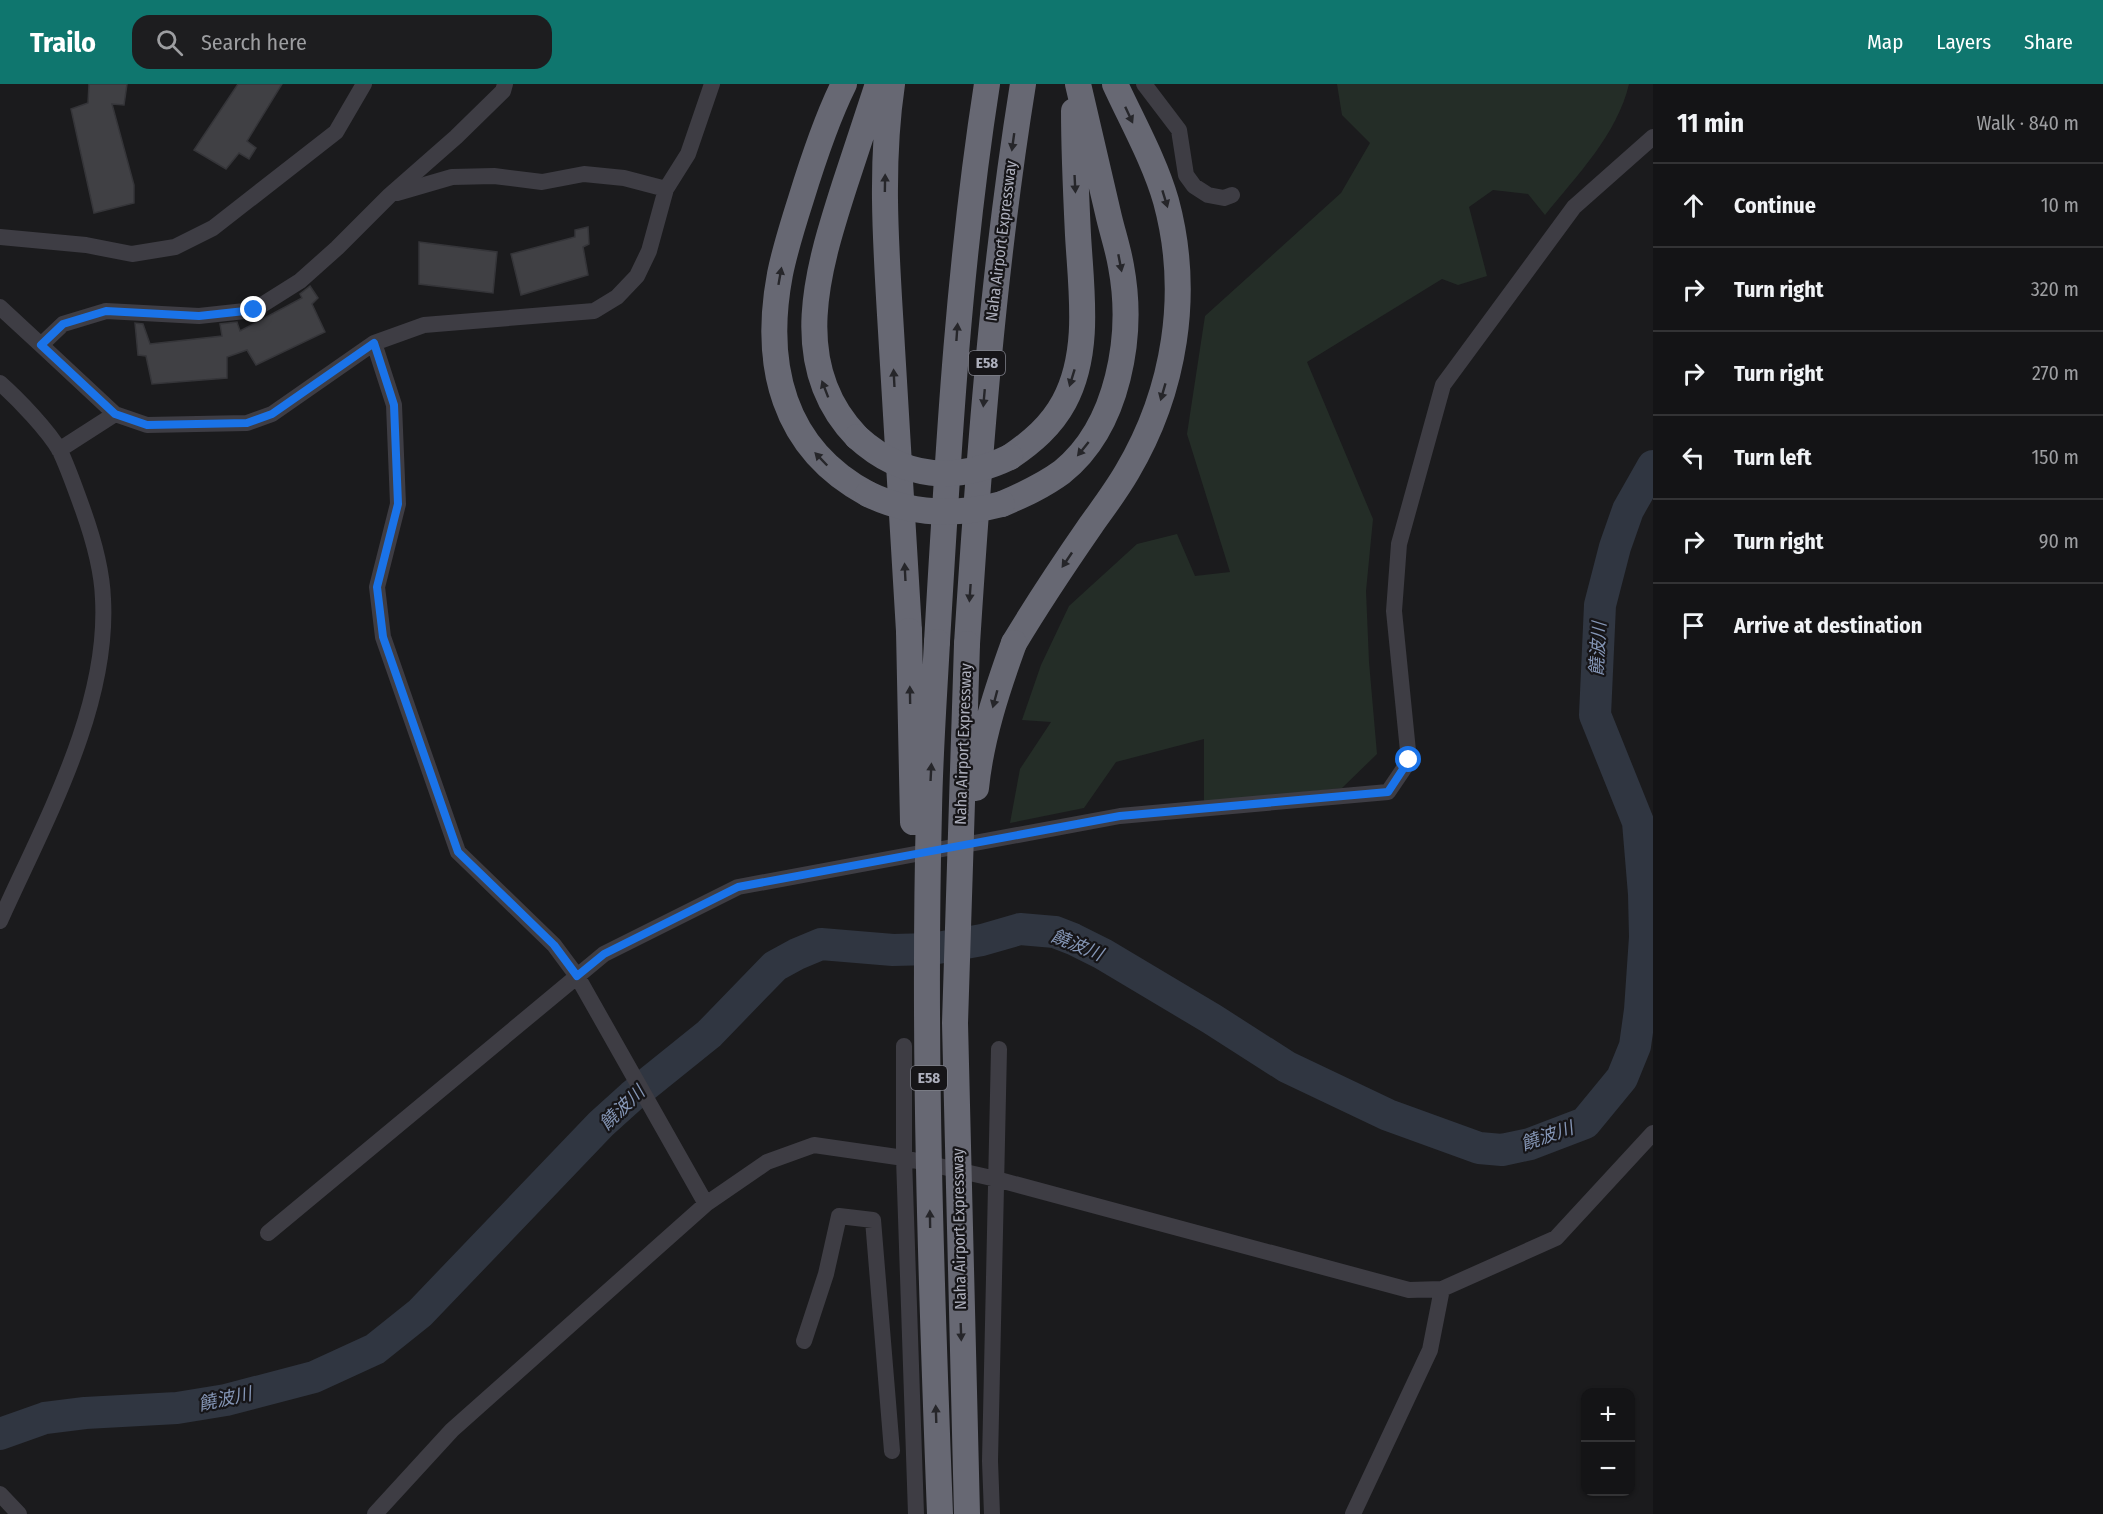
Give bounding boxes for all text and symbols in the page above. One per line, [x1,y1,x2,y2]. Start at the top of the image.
search box [132,15,552,69]
text: Trailo [30,26,96,59]
icon: search [153,26,186,59]
text: Search here [201,29,307,56]
text: Map [1867,29,1903,55]
text: Layers [1936,29,1991,55]
text: Share [2024,29,2073,55]
one-way arrow [1125,106,1134,123]
text: 11 min [1677,108,1744,139]
text: Walk · 840 m [1977,111,2079,135]
one-way arrow [1009,132,1018,151]
street label: Naha Airport Expressway [982,159,1020,322]
one-way arrow [880,173,890,192]
one-way arrow [1071,175,1080,194]
icon: ahead [1677,189,1710,222]
one-way arrow [1161,190,1170,208]
text: Continue [1734,192,1816,219]
text: 10 m [2041,193,2079,217]
one-way arrow [1116,254,1125,273]
one-way arrow [776,267,785,286]
icon: right [1677,273,1710,306]
text: Turn right [1734,276,1823,303]
text: 320 m [2031,277,2079,301]
route end [240,296,266,322]
one-way arrow [952,323,962,342]
road number: E58 [969,351,1005,375]
icon: right [1677,357,1710,390]
text: Turn right [1734,360,1823,387]
text: 270 m [2032,361,2079,385]
one-way arrow [889,368,898,387]
one-way arrow [1067,369,1077,387]
one-way arrow [820,380,830,398]
one-way arrow [1158,383,1167,401]
one-way arrow [979,389,989,408]
one-way arrow [1077,441,1090,457]
icon: left [1677,441,1710,474]
text: Turn left [1734,444,1812,471]
text: 150 m [2032,445,2079,469]
one-way arrow [814,452,828,467]
icon: right [1677,525,1710,558]
text: Turn right [1734,528,1823,555]
text: 90 m [2039,529,2079,553]
one-way arrow [1062,552,1073,568]
one-way arrow [901,563,910,582]
one-way arrow [966,583,975,602]
icon: arrive [1677,609,1710,642]
text: Arrive at destination [1734,612,1922,639]
water label: 饒波川 [1586,619,1611,677]
street label: Naha Airport Expressway [951,662,975,825]
one-way arrow [905,686,915,705]
one-way arrow [989,690,999,708]
route start [1395,746,1421,772]
one-way arrow [926,762,935,781]
water label: 饒波川 [1048,925,1108,966]
road number: E58 [911,1066,947,1090]
water label: 饒波川 [595,1080,651,1135]
water label: 饒波川 [1518,1116,1578,1155]
street label: Naha Airport Expressway [948,1147,970,1310]
one-way arrow [925,1209,935,1228]
one-way arrow [957,1322,966,1341]
water label: 饒波川 [196,1382,256,1415]
map controls [1581,1388,1635,1496]
button: + [1581,1388,1635,1442]
one-way arrow [931,1404,941,1423]
button: − [1581,1442,1635,1496]

